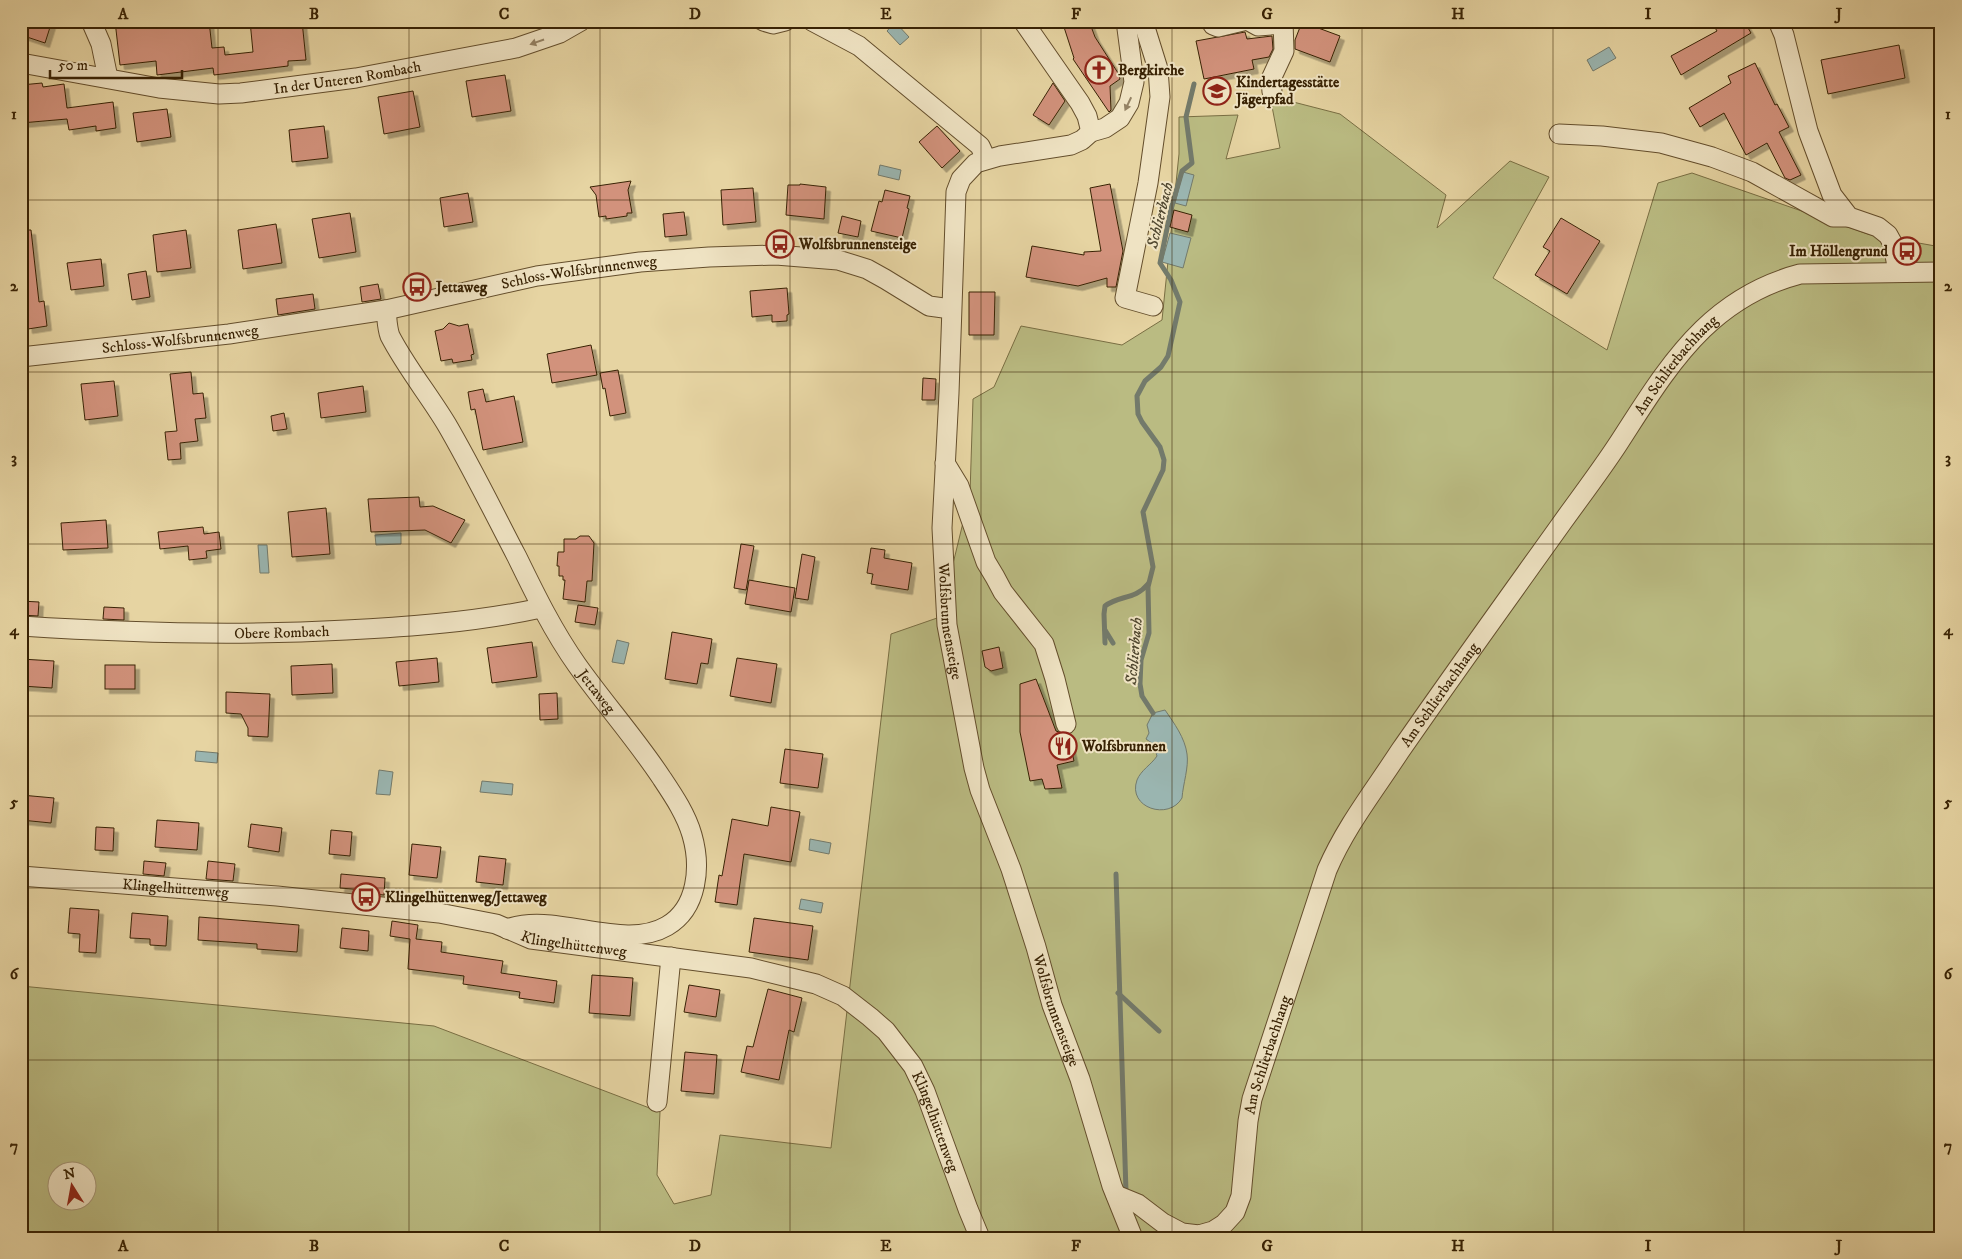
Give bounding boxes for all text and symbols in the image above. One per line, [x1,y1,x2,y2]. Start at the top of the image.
text: A [117,4,129,24]
text: B [309,4,319,24]
text: C [499,4,509,24]
text: D [689,4,701,24]
text: E [880,4,892,24]
text: F [1071,4,1081,24]
text: G [1261,4,1273,24]
text: H [1451,4,1465,24]
text: I [1645,4,1652,24]
text: J [1834,4,1843,24]
one-way arrow [529,39,544,46]
scale bar [50,48,182,80]
church icon: Bergkirche [1084,55,1114,85]
text: 50 m [58,56,88,75]
street label: In der Unteren Rombach [273,57,423,99]
place label: Bergkirche [1118,61,1185,80]
place label: Kindertagesstätte Jägerpfad [1234,73,1340,109]
school or university icon: Kindertagesstätte Jägerpfad [1202,76,1232,106]
one-way arrow [1124,96,1133,111]
text: 1 [11,104,17,124]
text: 1 [1945,104,1951,124]
water label: Schlierbach [1142,180,1178,251]
bus stop icon: Wolfsbrunnensteige [765,229,795,259]
place label: Wolfsbrunnensteige [798,235,917,254]
bus stop icon: Im Höllengrund [1892,236,1922,266]
place label: Im Höllengrund [1789,242,1889,261]
street label: Schloss-Wolfsbrunnenweg [499,252,658,294]
bus stop icon: Jettaweg [402,272,432,302]
text: 2 [10,276,19,296]
text: 2 [1944,276,1953,296]
place label: Jettaweg [434,278,488,297]
street label: Am Schlierbachhang [1630,310,1723,419]
street label: Schloss-Wolfsbrunnenweg [101,321,260,358]
text: 3 [11,448,17,468]
text: 3 [1945,448,1951,468]
street label: Wolfsbrunnensteige [934,561,966,681]
water label: Schlierbach [1121,617,1147,687]
text: 4 [8,620,19,640]
text: 4 [1942,620,1953,640]
street label: Obere Rombach [234,622,330,643]
street label: Am Schlierbachhang [1397,638,1484,751]
street label: Jettaweg [572,664,620,718]
restaurant icon: Wolfsbrunnen [1048,731,1078,761]
place label: Wolfsbrunnen [1081,737,1166,756]
text: 5 [9,792,18,812]
text: 5 [1943,792,1952,812]
street label: Klingelhüttenweg [122,875,230,902]
bus stop icon: Klingelhüttenweg/Jettaweg [351,882,381,912]
place label: Klingelhüttenweg/Jettaweg [385,888,547,907]
street label: Klingelhüttenweg [518,927,629,962]
street label: Wolfsbrunnensteige [1028,951,1083,1069]
text: 6 [10,964,20,984]
text: 6 [1944,964,1954,984]
street label: Am Schlierbachhang [1240,993,1295,1116]
street label: Klingelhüttenweg [907,1068,963,1176]
text: 7 [10,1136,18,1156]
text: 7 [1944,1136,1952,1156]
north arrow [48,1162,98,1212]
text: N [62,1164,78,1184]
text: A [117,1236,129,1256]
text: B [309,1236,319,1256]
text: C [499,1236,509,1256]
text: D [689,1236,701,1256]
text: E [880,1236,892,1256]
text: F [1071,1236,1081,1256]
text: G [1261,1236,1273,1256]
text: H [1451,1236,1465,1256]
text: I [1645,1236,1652,1256]
text: J [1834,1236,1843,1256]

